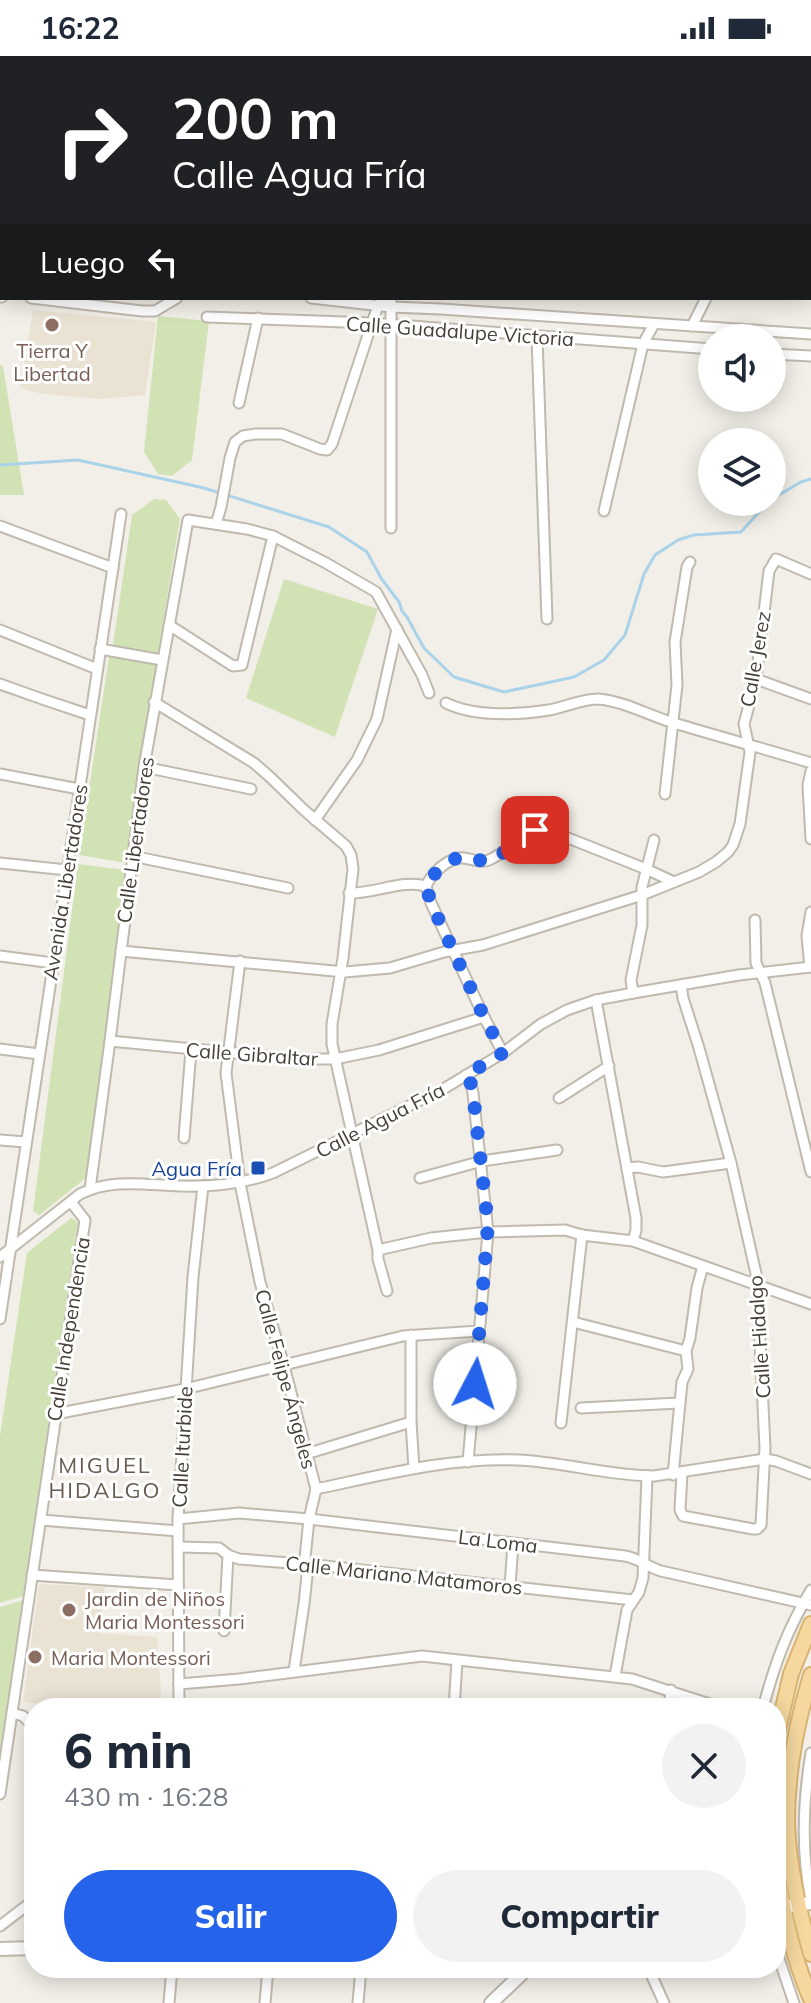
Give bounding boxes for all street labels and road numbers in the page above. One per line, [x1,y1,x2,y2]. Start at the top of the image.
street label: Calle Guadalupe Victoria [345,311,575,351]
street label: Calle Jerez [734,609,776,709]
street label: Calle Libertadores [111,755,159,925]
street label: Avenida Libertadores [37,782,93,982]
street label: Calle Gibraltar [185,1037,320,1071]
street label: Calle Agua Fría [311,1077,449,1163]
street label: Calle Independencia [41,1235,95,1423]
street label: Calle Hidalgo [742,1275,776,1399]
street label: Calle Felipe Ángeles [250,1286,322,1472]
street label: Calle Iturbide [166,1386,198,1508]
street label: La Loma [457,1524,539,1558]
street label: Calle Mariano Matamoros [284,1550,524,1600]

